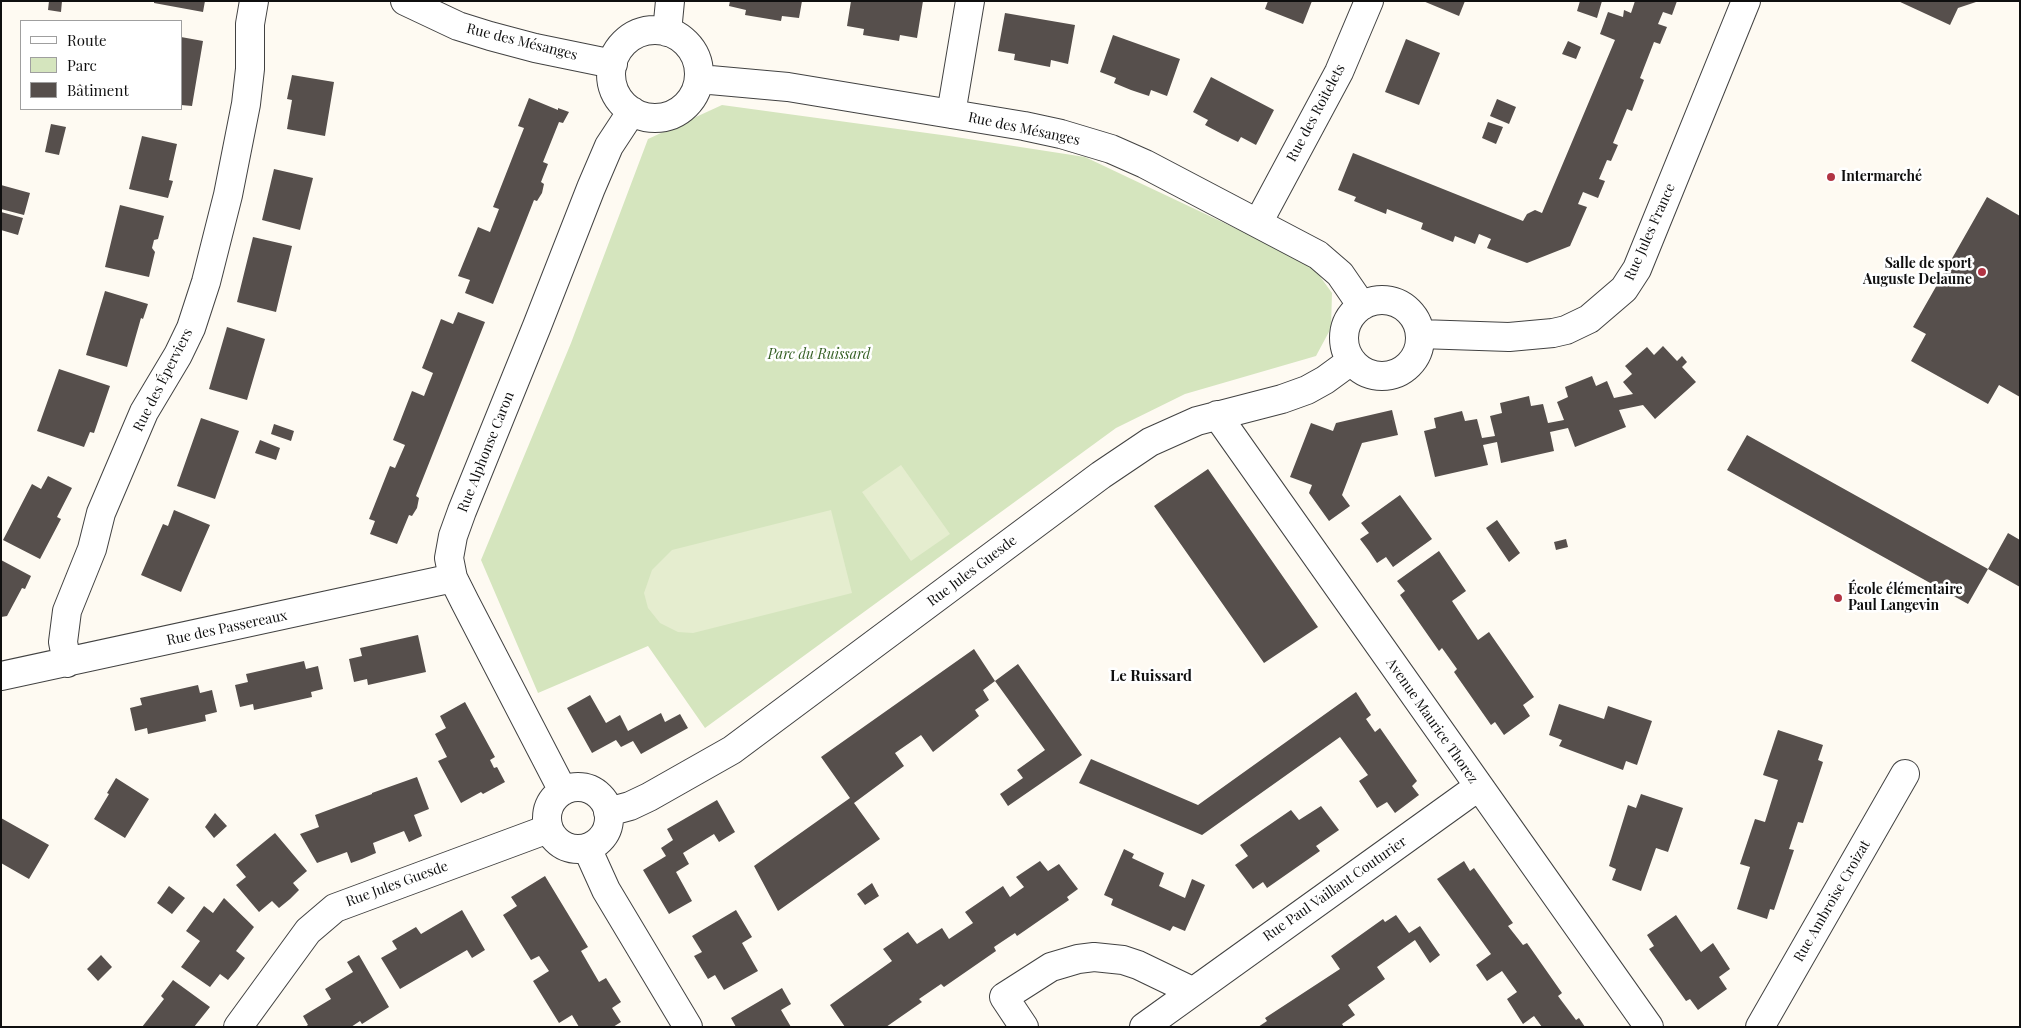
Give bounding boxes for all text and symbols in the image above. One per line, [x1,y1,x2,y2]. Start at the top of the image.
legend [20,20,182,110]
street label: Rue des Mésanges [465,20,579,64]
text: Route [67,30,107,50]
text: Parc [67,55,97,75]
street label: Rue des Roitelets [1283,61,1349,165]
text: Bâtiment [67,80,129,100]
street label: Rue des Mésanges [967,109,1081,149]
place label: Intermarché [1841,169,1922,185]
marker: Intermarché [1825,171,1837,183]
street label: Rue Jules France [1621,181,1679,283]
place label: Salle de sport Auguste Delaune [1863,256,1972,288]
marker: Salle de sport Auguste Delaune [1976,266,1988,278]
street label: Rue des Éperviers [130,326,196,434]
park label: Parc du Ruissard [768,347,870,363]
street label: Rue Alphonse Caron [454,389,518,515]
street label: Rue Jules Guesde [924,532,1020,610]
place label: École élémentaire Paul Langevin [1848,582,1963,614]
marker: École élémentaire Paul Langevin [1832,592,1844,604]
street label: Rue des Passereaux [165,607,289,649]
street label: Avenue Maurice Thorez [1382,655,1482,787]
district label: Le Ruissard [1110,667,1192,685]
street label: Rue Paul Vaillant Couturier [1260,833,1410,945]
street label: Rue Ambroise Croizat [1790,837,1874,965]
street label: Rue Jules Guesde [344,858,450,910]

